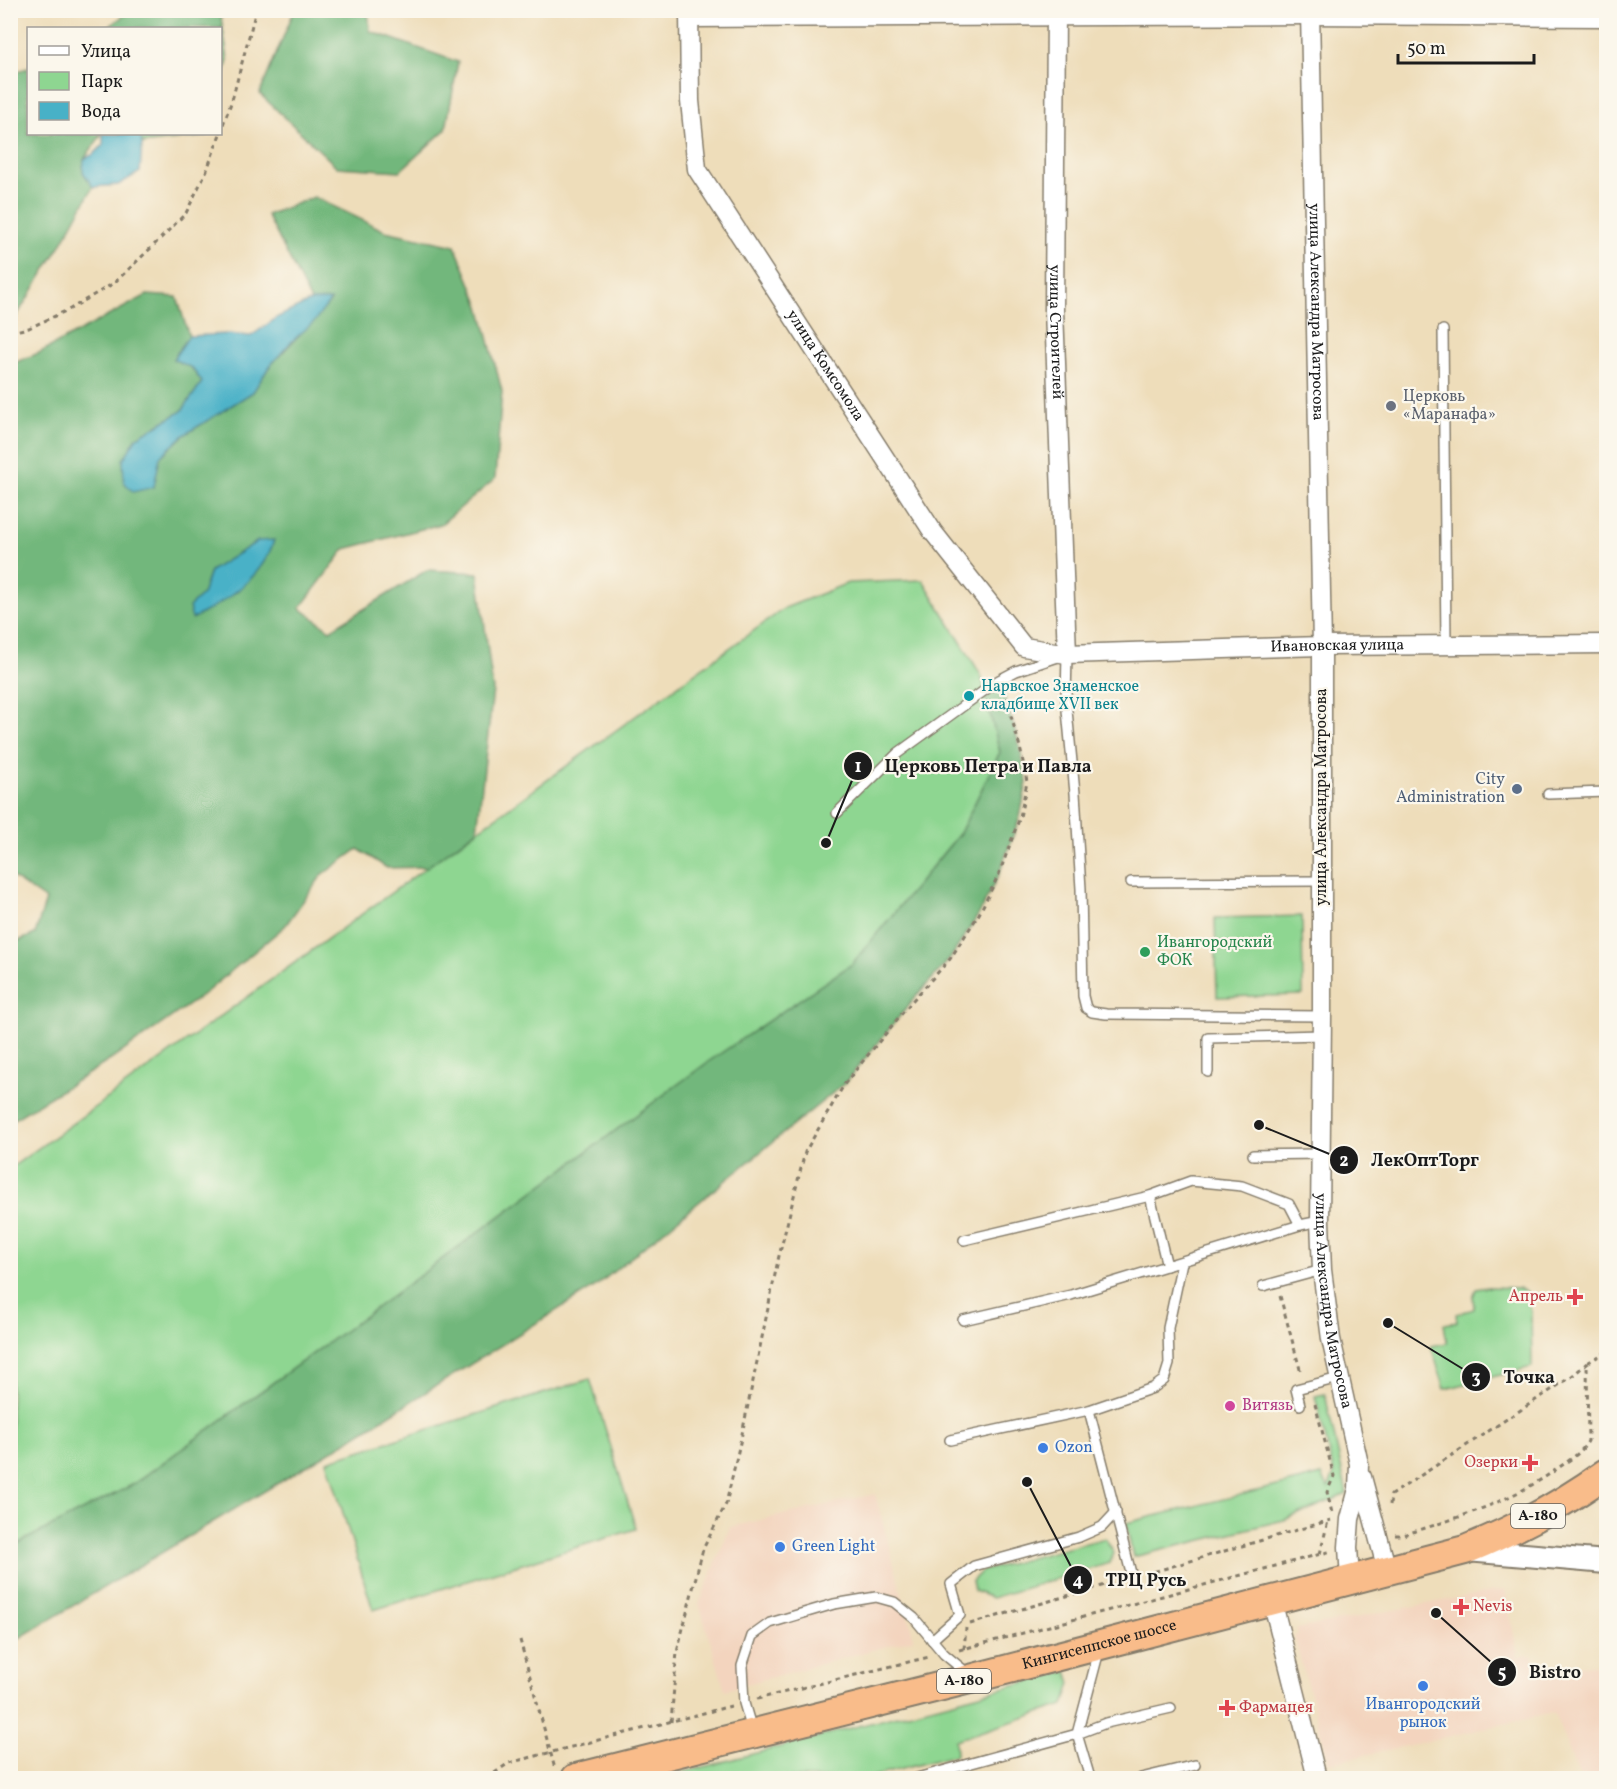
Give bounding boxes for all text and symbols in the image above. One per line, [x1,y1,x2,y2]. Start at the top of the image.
legend [27,27,222,135]
scale bar [1398,27,1534,65]
text: 50 m [1407,37,1446,62]
text: Улица [81,40,131,65]
text: Парк [81,70,123,95]
text: Вода [81,100,121,125]
street label: улица Александра Матросова [1303,203,1329,421]
street label: улица Строителей [1043,265,1068,400]
street label: улица Комсомола [781,306,869,426]
place label: Церковь «Маранафа» [1403,386,1496,426]
marker: Церковь «Маранафа» [1384,399,1398,413]
street label: Ивановская улица [1270,634,1404,659]
place label: Нарвское Знаменское кладбище XVII век [981,676,1139,716]
street label: улица Александра Матросова [1311,688,1333,906]
marker: Нарвское Знаменское кладбище XVII век [962,689,976,703]
callout: Церковь Петра и Павла [843,748,1104,784]
text: 1 [854,755,862,780]
text: Церковь Петра и Павла [884,755,1092,780]
place label: City Administration [1396,769,1505,809]
marker: City Administration [1510,782,1524,796]
place label: Ивангородский ФОК [1157,932,1272,972]
marker: Ивангородский ФОК [1138,945,1152,959]
callout: ЛекОптТорг [1329,1142,1490,1178]
text: 2 [1339,1149,1349,1174]
text: ЛекОптТорг [1371,1149,1479,1174]
street label: улица Александра Матросова [1309,1193,1357,1411]
place label: Апрель [1509,1286,1563,1308]
marker: Апрель [1568,1290,1582,1304]
callout: Точка [1461,1359,1567,1395]
text: 3 [1471,1366,1481,1391]
text: Точка [1503,1366,1555,1391]
place label: Витязь [1242,1395,1293,1417]
marker: Витязь [1223,1399,1237,1413]
place label: Ozon [1055,1437,1093,1459]
marker: Ozon [1036,1441,1050,1455]
place label: Озерки [1464,1452,1518,1474]
marker: Озерки [1523,1456,1537,1470]
road number: А-180 [1511,1504,1565,1528]
place label: Green Light [792,1536,876,1558]
marker: Green Light [773,1540,787,1554]
callout: ТРЦ Русь [1063,1562,1198,1598]
text: 4 [1073,1569,1084,1594]
text: ТРЦ Русь [1105,1569,1187,1594]
place label: Nevis [1473,1596,1513,1618]
marker: Nevis [1454,1600,1468,1614]
street label: Кингисеппское шоссе [1020,1615,1179,1676]
callout: Bistro [1487,1654,1593,1690]
text: 5 [1498,1661,1506,1686]
text: Bistro [1529,1661,1581,1686]
road number: А-180 [937,1669,991,1693]
marker: Ивангородский рынок [1416,1679,1430,1693]
place label: Ивангородский рынок [1365,1694,1481,1734]
place label: Фармацея [1239,1697,1313,1719]
marker: Фармацея [1220,1701,1234,1715]

